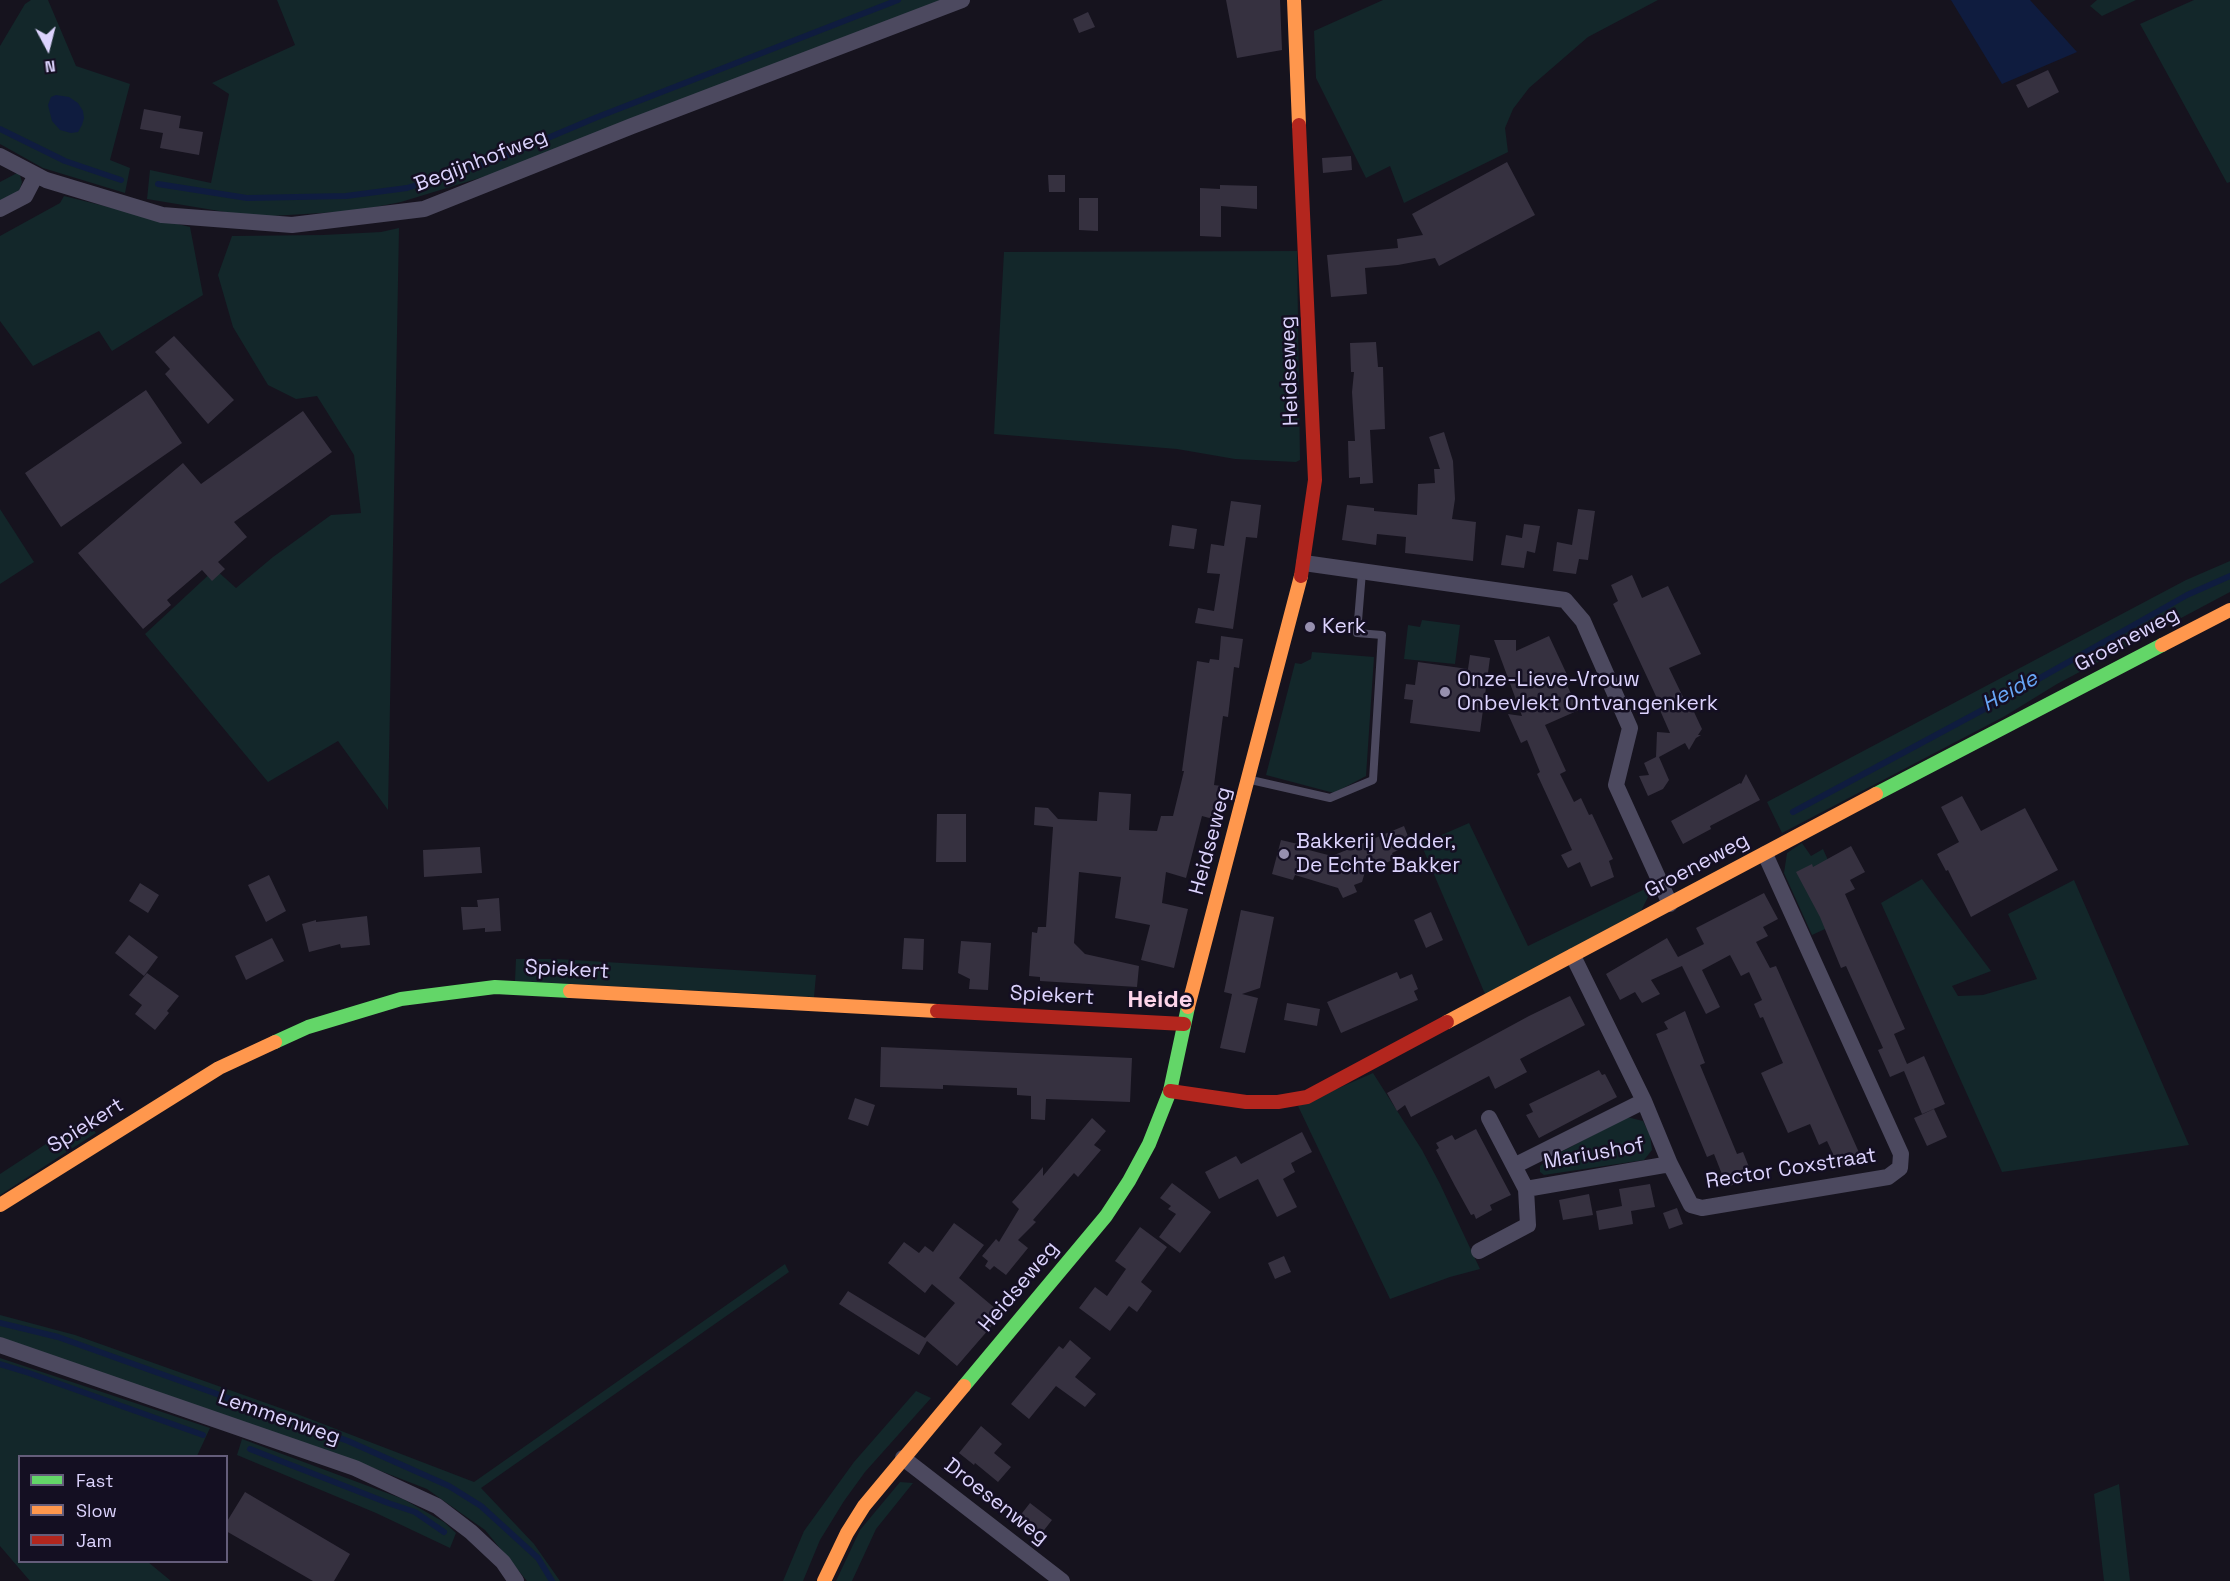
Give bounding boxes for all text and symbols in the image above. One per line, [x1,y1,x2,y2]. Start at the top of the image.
north arrow [18,18,78,78]
text: N [44,55,57,77]
street label: Begijnhofweg [411,124,551,198]
street label: Heidseweg [1275,315,1305,427]
street label: Groeneweg [2071,602,2183,678]
place label: Kerk [1322,614,1366,640]
marker: Kerk [1303,620,1317,634]
water label: Heide [1977,666,2043,718]
place label: Onze-Lieve-Vrouw Onbevlekt Ontvangenkerk [1457,667,1718,717]
marker: Onze-Lieve-Vrouw Onbevlekt Ontvangenkerk [1438,685,1452,699]
street label: Heidseweg [1185,784,1237,898]
street label: Groeneweg [1641,828,1753,904]
place label: Bakkerij Vedder, De Echte Bakker [1296,829,1460,879]
marker: Bakkerij Vedder, De Echte Bakker [1277,847,1291,861]
street label: Spiekert [524,955,610,985]
street label: Spiekert [1009,981,1095,1011]
district label: Heide [1127,986,1193,1014]
street label: Spiekert [43,1093,129,1159]
street label: Mariushof [1542,1133,1646,1175]
street label: Rector Coxstraat [1704,1143,1878,1195]
street label: Heidseweg [974,1237,1064,1337]
street label: Lemmenweg [215,1385,343,1451]
street label: Droesenweg [939,1453,1053,1551]
legend [18,1455,228,1563]
text: Fast [76,1469,113,1492]
text: Slow [76,1499,117,1522]
text: Jam [76,1529,112,1552]

